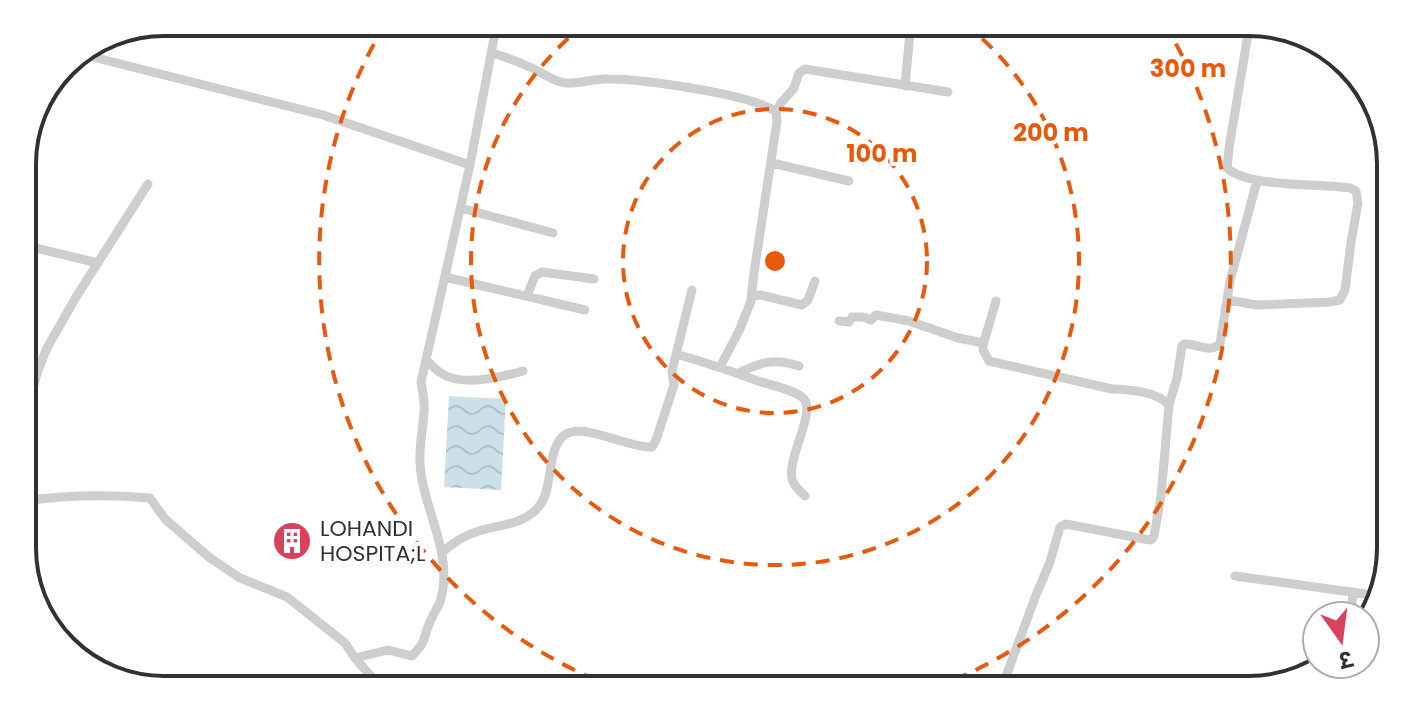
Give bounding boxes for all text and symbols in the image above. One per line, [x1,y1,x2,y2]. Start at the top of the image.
text: 300 m [1150,52,1226,85]
text: 200 m [1013,116,1089,149]
text: 100 m [847,137,917,170]
centre of rings [761,247,789,275]
place label: LOHANDI HOSPITA;L [320,513,426,569]
building icon: LOHANDI HOSPITA;L [271,520,313,562]
north arrow [1301,600,1381,680]
text: उ [1335,642,1356,676]

